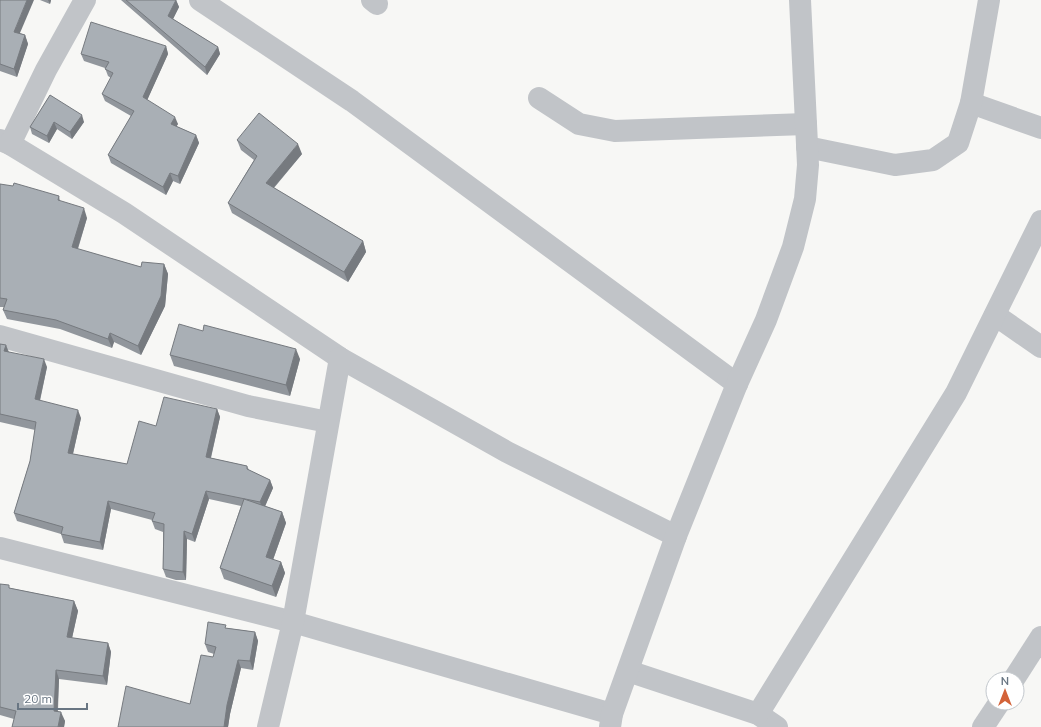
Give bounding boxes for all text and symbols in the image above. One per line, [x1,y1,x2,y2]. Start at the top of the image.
north arrow [985,671,1025,711]
text: N [1001,674,1009,688]
scale bar [18,685,87,711]
text: 20 m [24,691,52,706]

